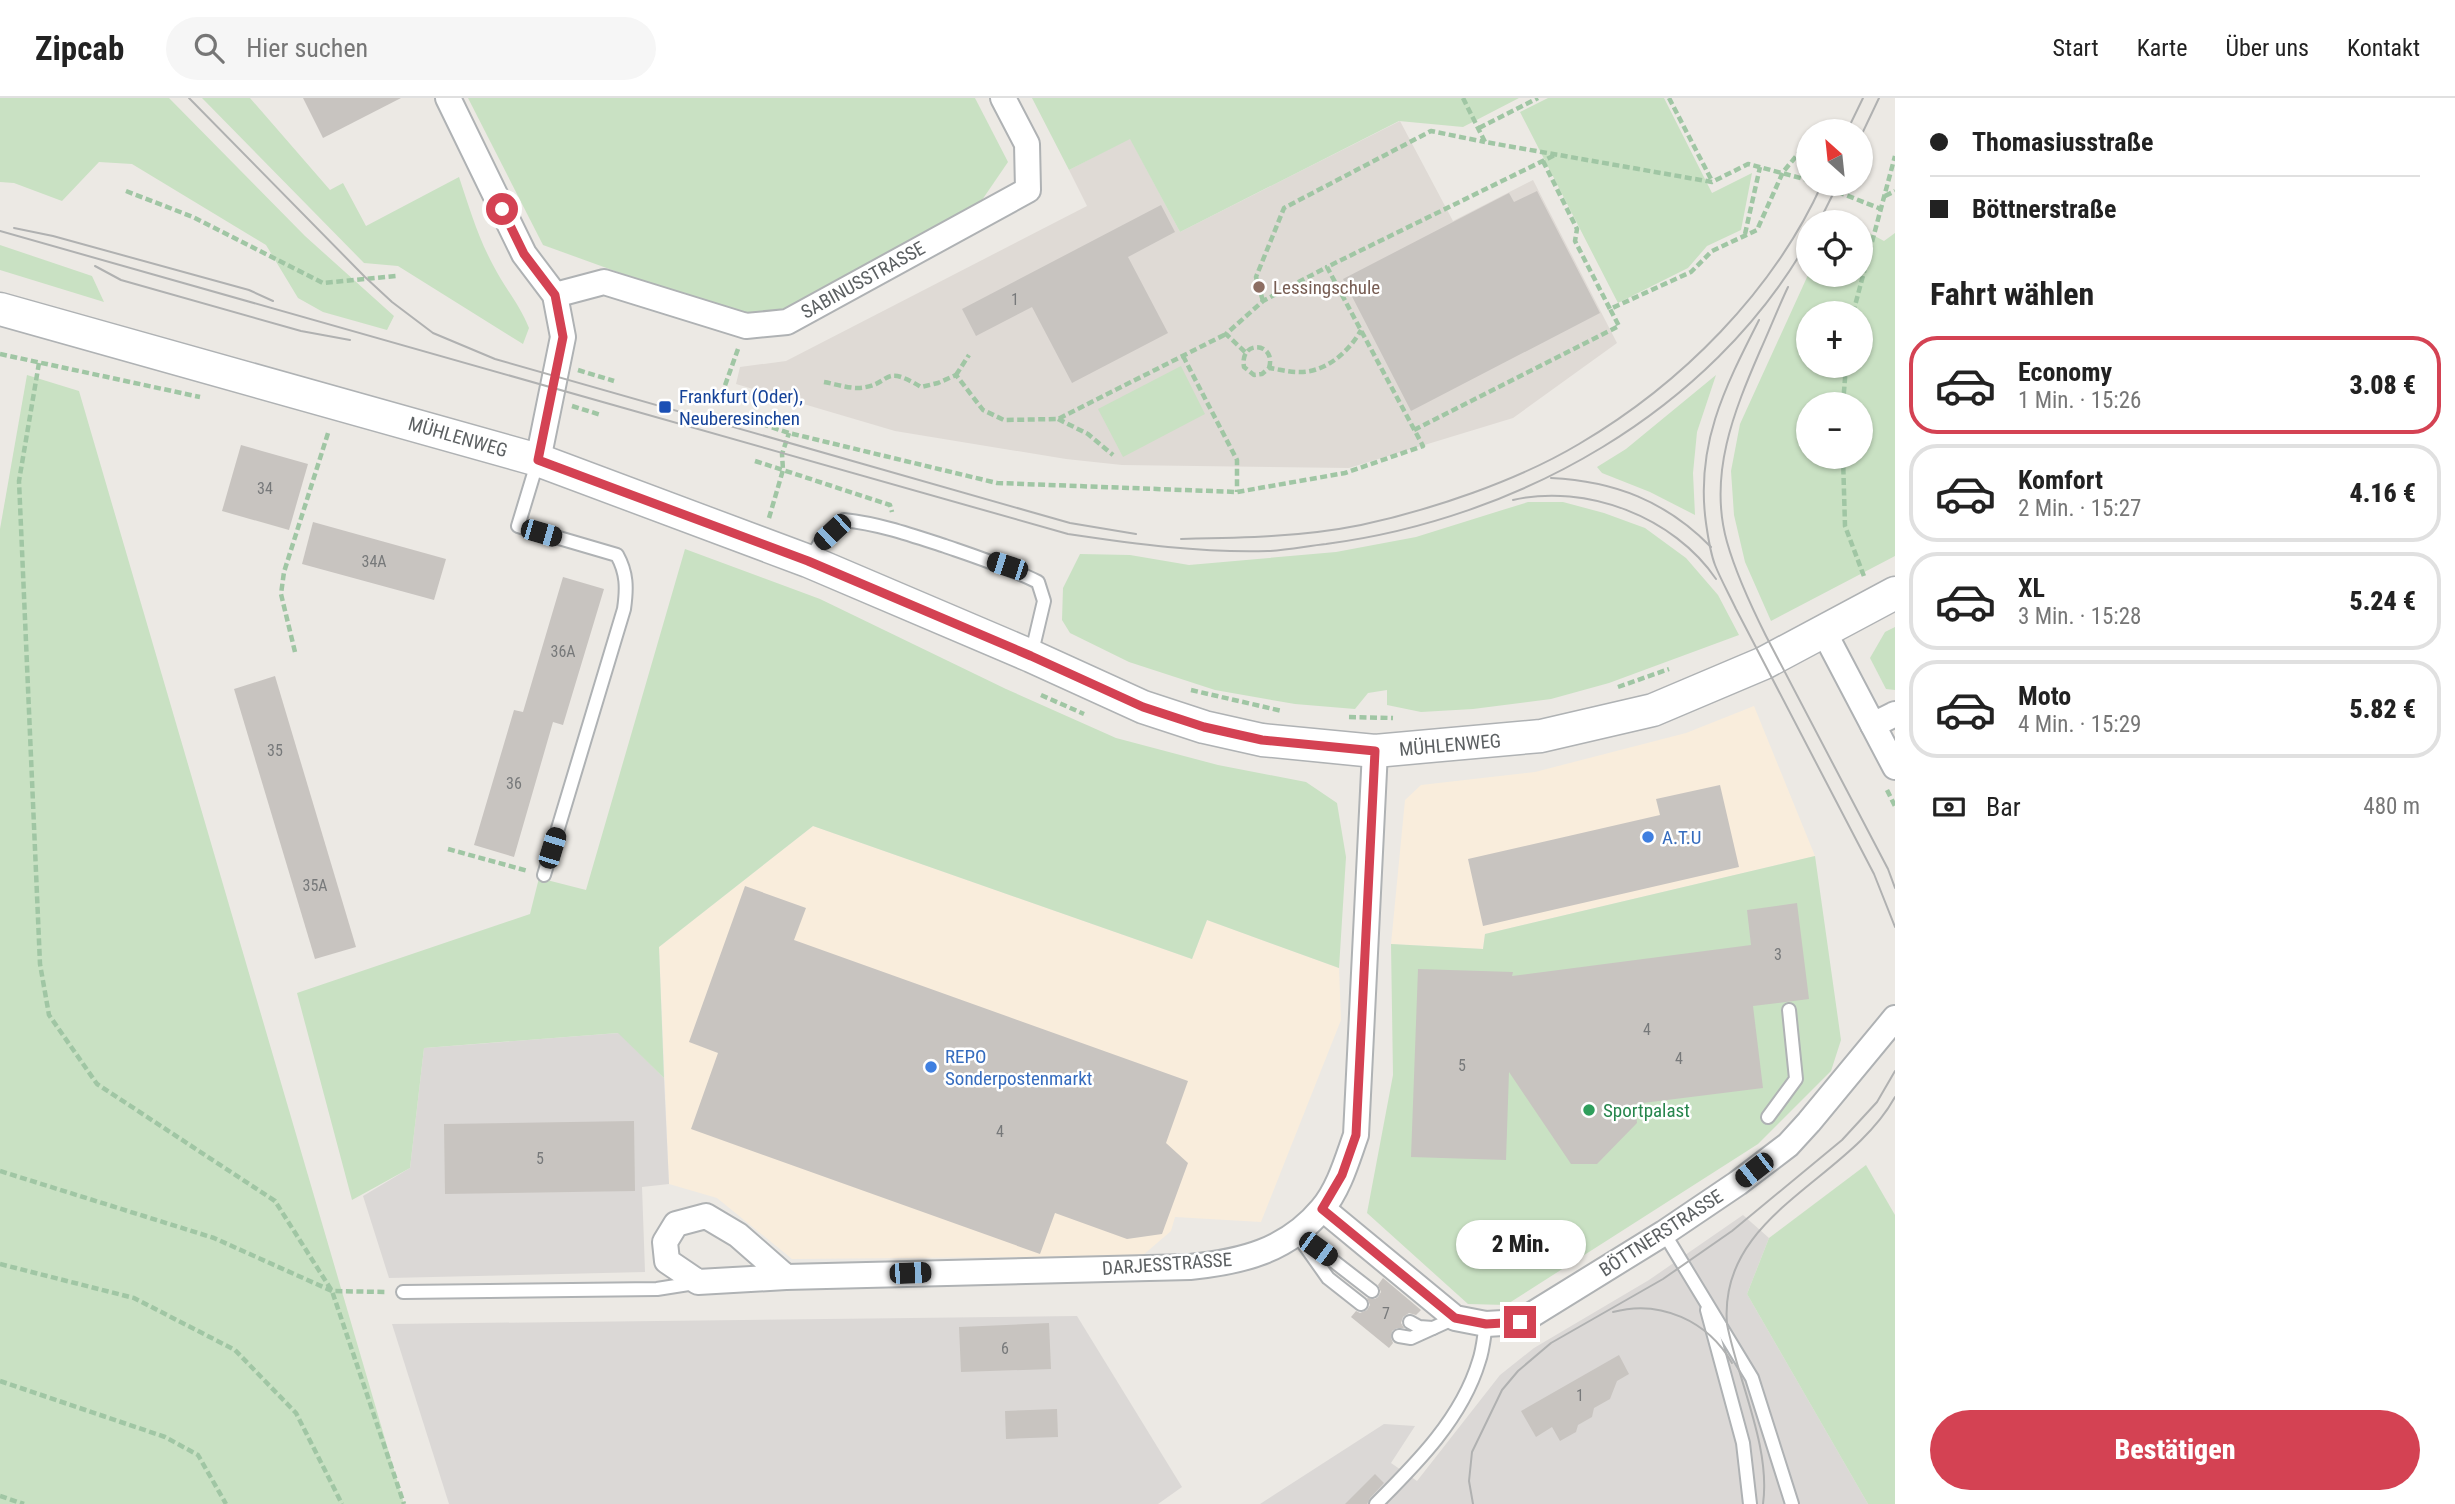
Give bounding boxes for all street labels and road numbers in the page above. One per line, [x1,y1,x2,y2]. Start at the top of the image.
street label: SABINUSSTRASSE [797,236,929,324]
street label: MÜHLENWEG [406,412,510,462]
street label: MÜHLENWEG [1398,729,1502,761]
street label: BÖTTNERSTRASSE [1595,1184,1727,1282]
street label: DARJESSTRASSE [1101,1248,1233,1280]

